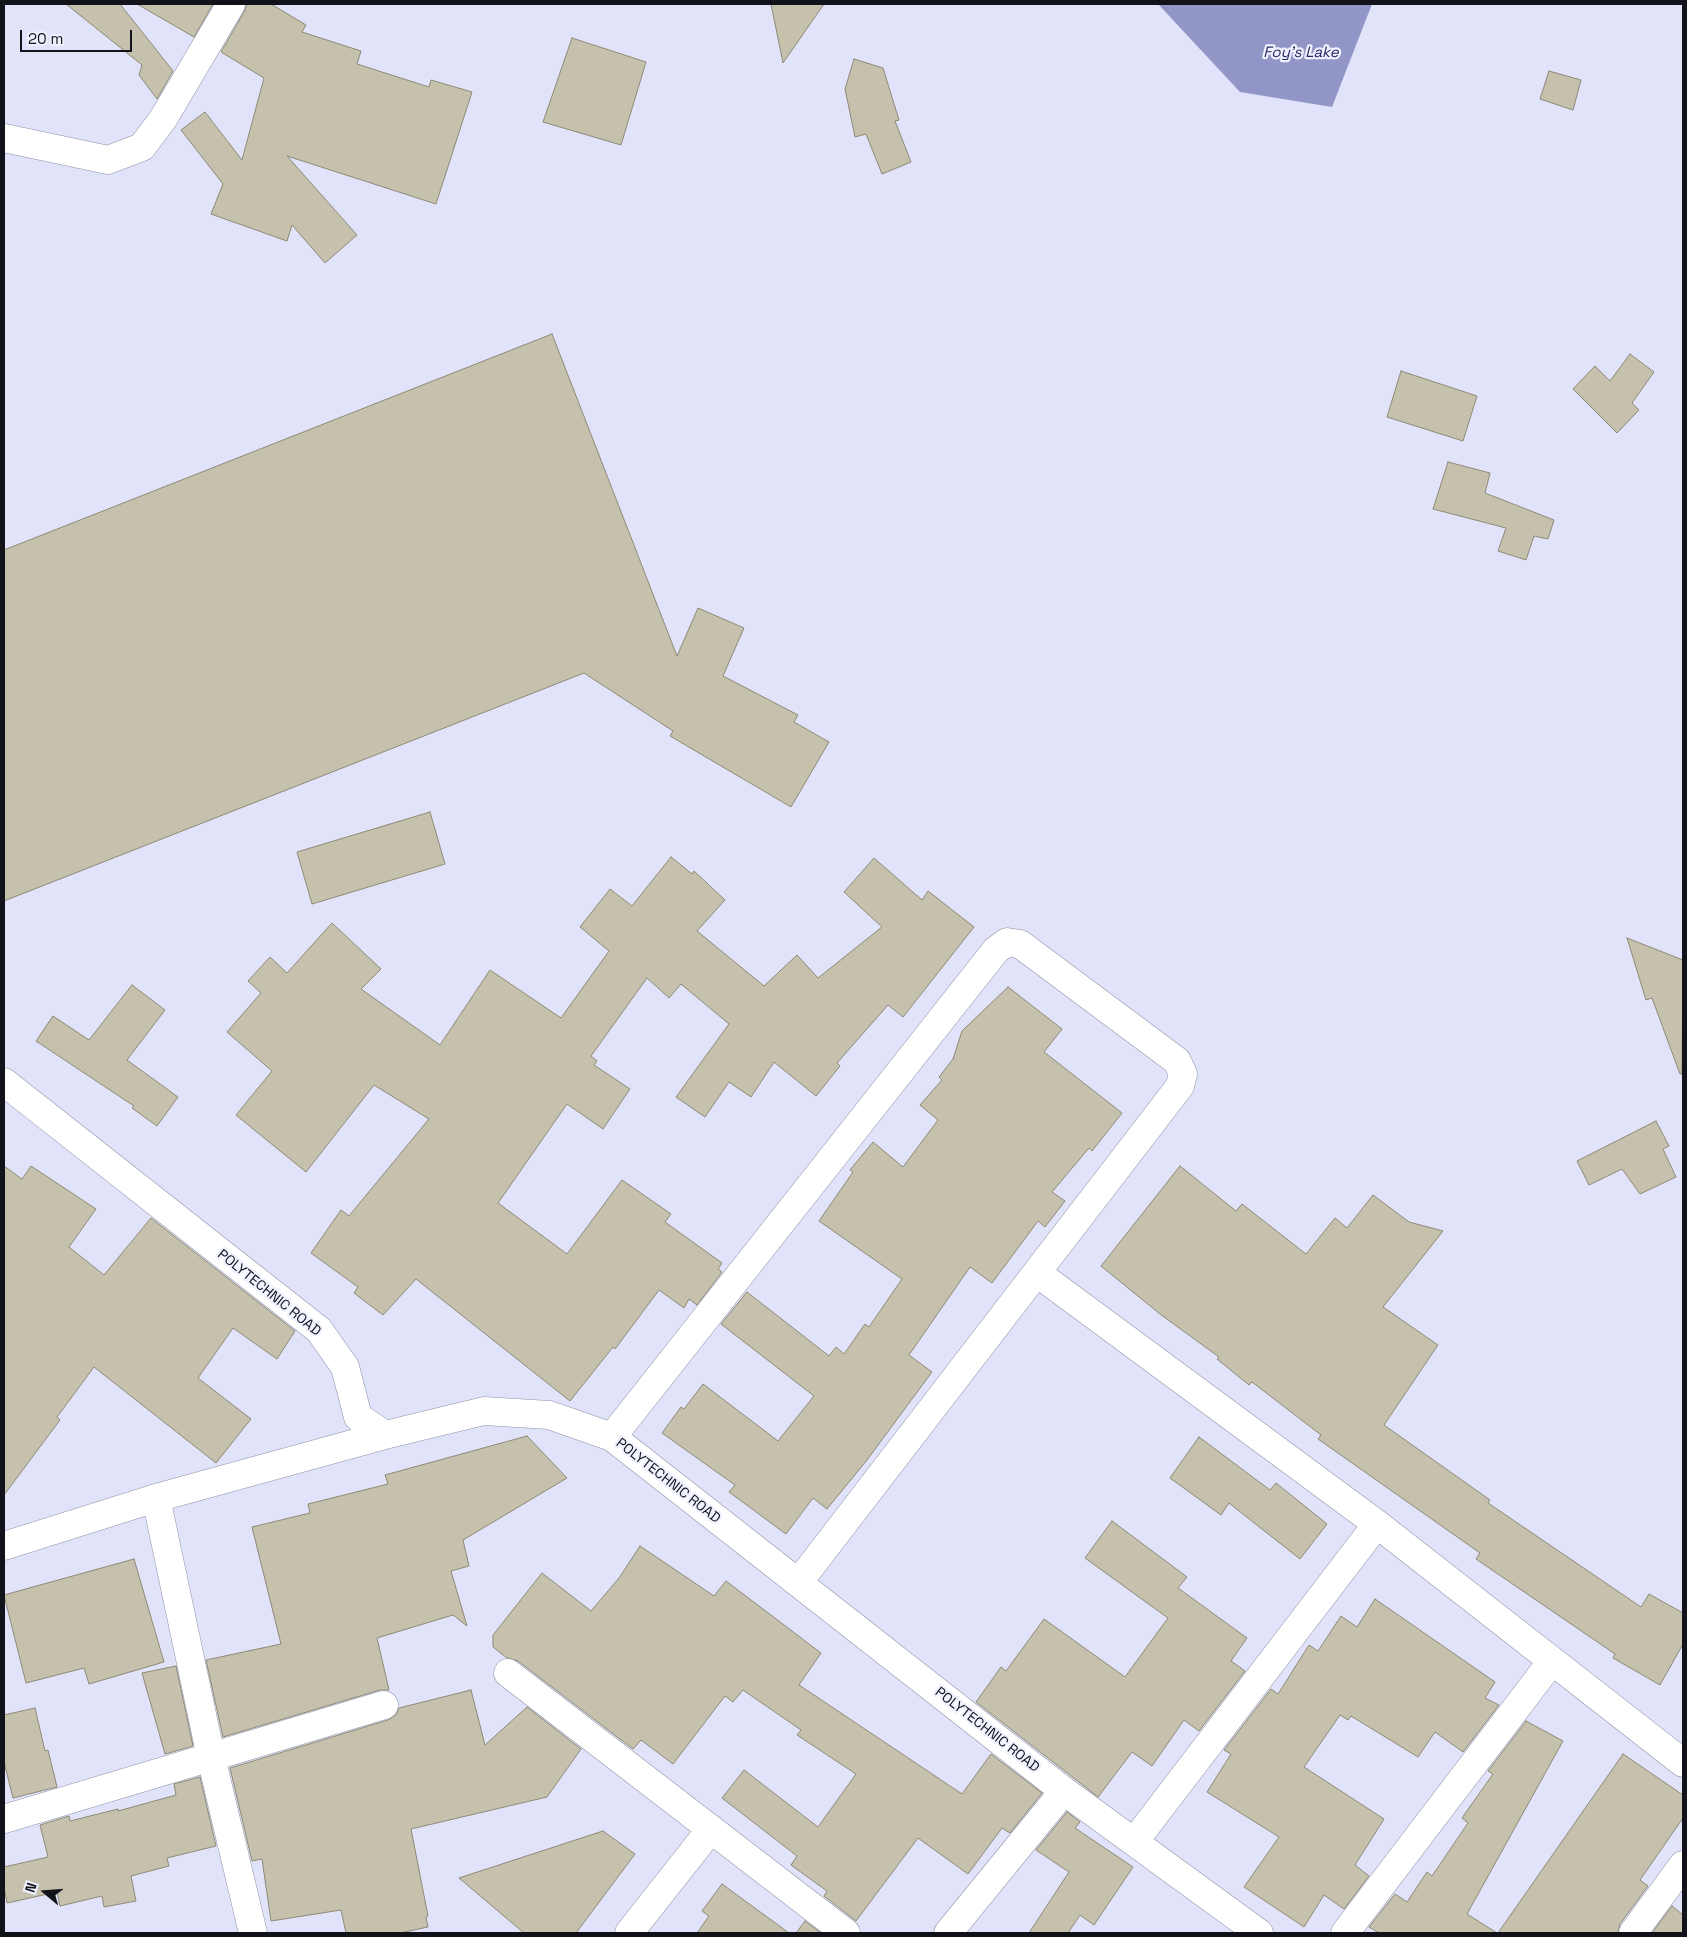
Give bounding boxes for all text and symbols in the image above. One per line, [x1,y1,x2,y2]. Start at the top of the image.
scale bar [22,20,135,52]
text: 20 m [28,29,63,48]
water label: Foy's Lake [1263,44,1339,62]
street label: POLYTECHNIC ROAD [214,1246,324,1340]
street label: POLYTECHNIC ROAD [612,1435,724,1527]
street label: POLYTECHNIC ROAD [931,1684,1043,1776]
north arrow [20,1867,70,1917]
text: N [21,1880,41,1895]

